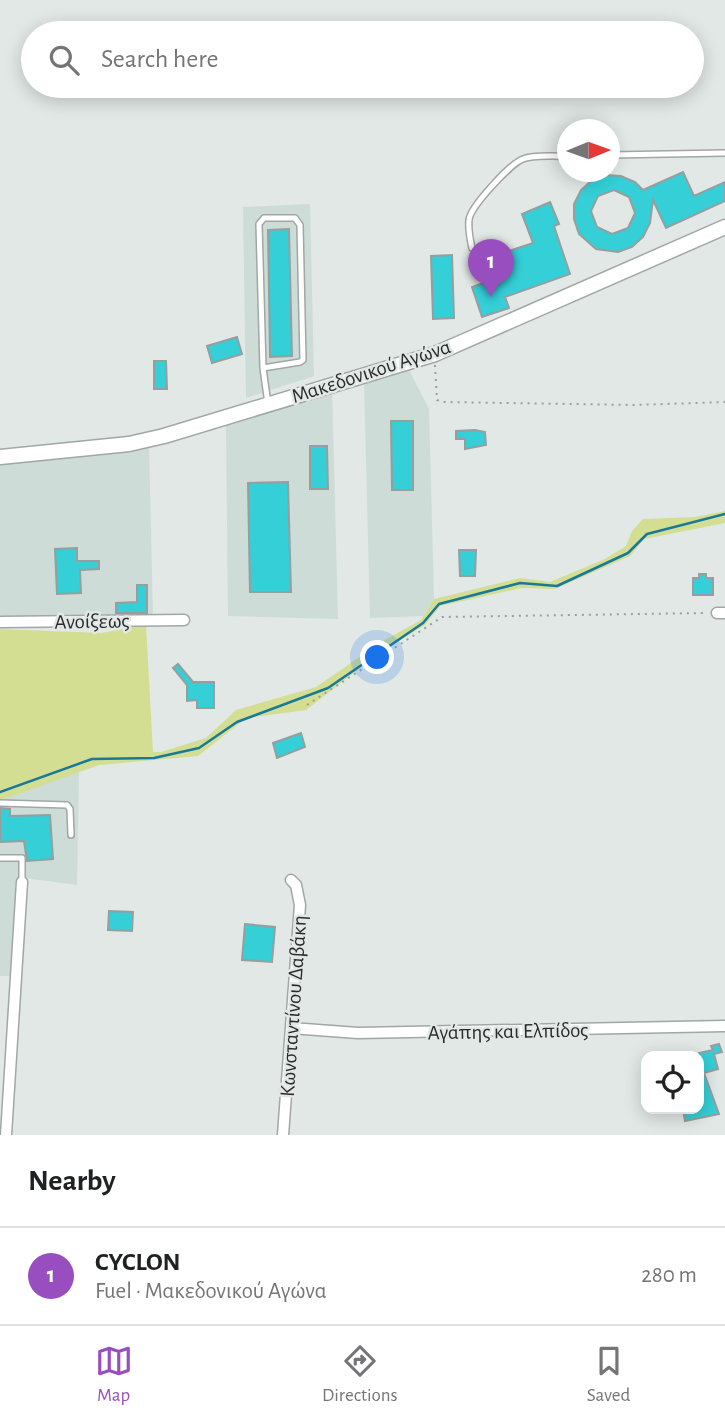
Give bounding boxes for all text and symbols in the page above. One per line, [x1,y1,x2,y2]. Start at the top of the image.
search box [21,21,704,98]
icon: search [45,41,83,79]
text: Search here [101,46,219,72]
north arrow [557,119,620,182]
pin: 1 [468,239,514,297]
street label: Μακεδονικού Αγώνα [289,336,453,407]
street label: Ανοίξεως [54,610,130,634]
your location [360,640,394,674]
street label: Κωνσταντίνου Δαβάκη [277,915,310,1098]
street label: Αγάπης και Ελπίδος [427,1020,589,1043]
map controls [641,1051,704,1114]
button: locate [641,1051,704,1114]
text: Nearby [28,1166,116,1196]
text: CYCLON [95,1249,181,1275]
text: 1 [47,1264,55,1287]
text: 280 m [641,1264,697,1287]
text: Fuel · Μακεδονικού Αγώνα [95,1280,327,1303]
tab: Map [95,1342,133,1407]
tab: Directions [322,1342,398,1407]
tab: Saved [587,1342,630,1407]

